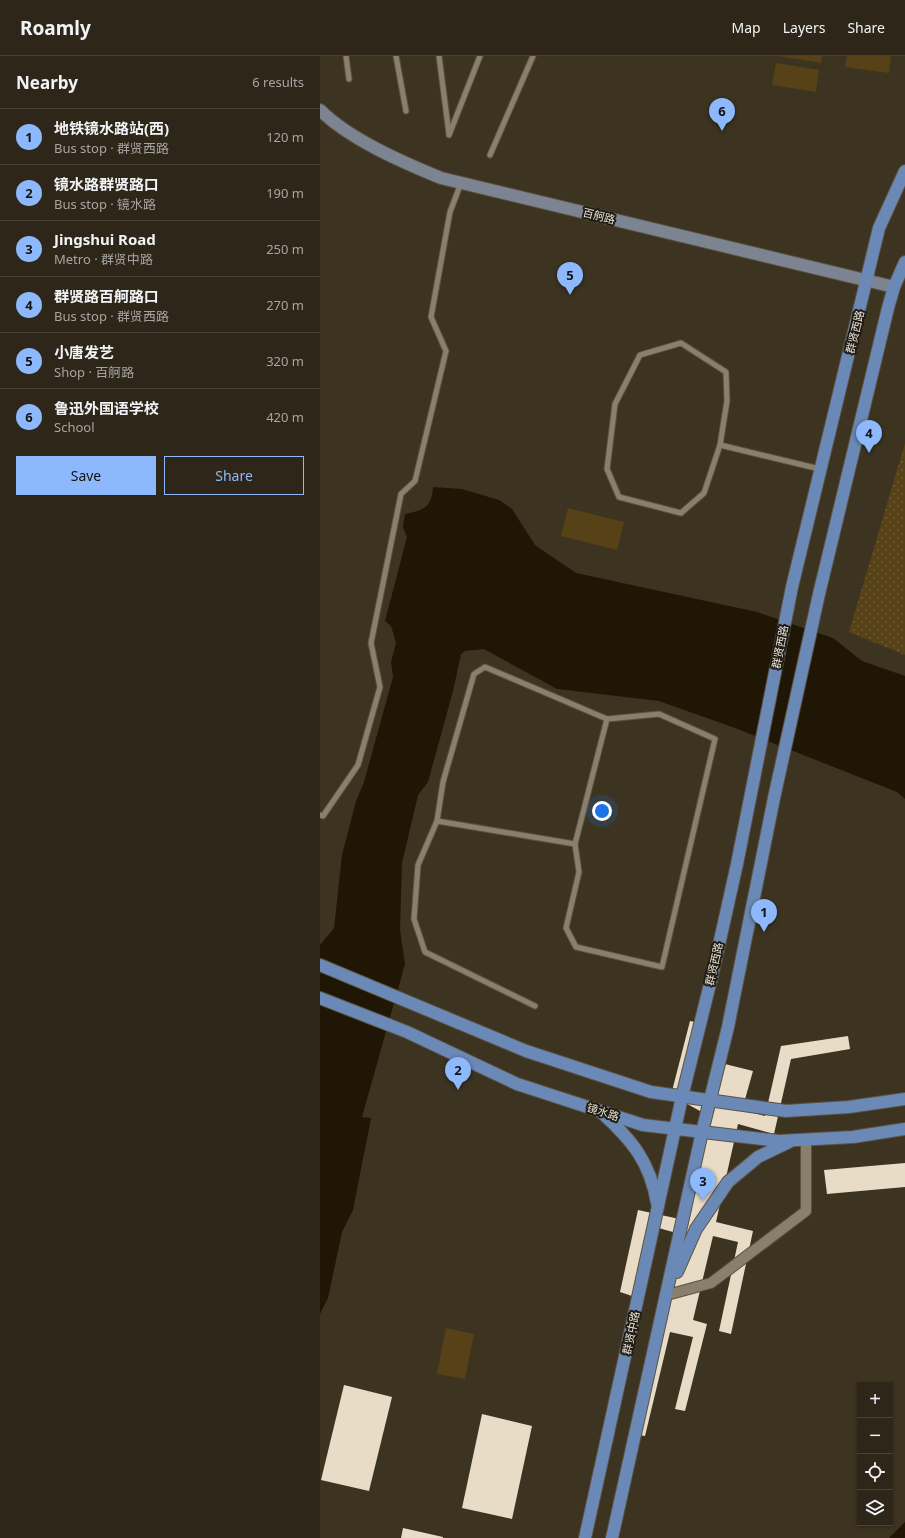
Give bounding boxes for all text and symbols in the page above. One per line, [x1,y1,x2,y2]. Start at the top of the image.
text: Roamly [20,15,91,41]
text: Map [732,18,761,37]
text: Layers [783,18,825,37]
text: Share [847,18,885,37]
text: Nearby [16,71,78,94]
text: 6 results [252,73,304,91]
pin: 6 [709,98,735,131]
text: 地铁镜水路站(西) [54,118,169,138]
text: 1 [25,128,33,146]
text: 120 m [266,128,304,146]
text: Bus stop · 群贤西路 [54,139,169,157]
text: 镜水路群贤路口 [54,174,159,194]
text: 2 [25,184,33,202]
text: 190 m [266,184,304,202]
text: Bus stop · 镜水路 [54,195,156,213]
street label: 百舸路 [581,204,617,227]
text: Jingshui Road [54,229,156,249]
text: 3 [25,240,33,258]
text: 250 m [266,240,304,258]
text: Metro · 群贤中路 [54,250,153,268]
pin: 5 [557,262,583,295]
text: 群贤路百舸路口 [54,286,159,306]
text: 4 [25,296,33,314]
text: 270 m [266,296,304,314]
text: Bus stop · 群贤西路 [54,307,169,325]
street label: 群贤西路 [842,309,867,355]
text: 小唐发艺 [54,342,114,362]
text: 5 [25,352,33,370]
text: 320 m [266,352,304,370]
text: Shop · 百舸路 [54,363,134,381]
text: 鲁迅外国语学校 [54,398,159,418]
text: 6 [25,408,33,426]
text: 420 m [266,408,304,426]
text: School [54,418,95,436]
pin: 4 [856,420,882,453]
button: Save [16,456,156,495]
button: Share [164,456,304,495]
street label: 群贤西路 [768,624,791,670]
your location [592,801,612,821]
pin: 1 [751,899,777,932]
street label: 群贤西路 [701,941,726,987]
pin: 2 [445,1057,471,1090]
street label: 镜水路 [585,1099,621,1124]
pin: 3 [690,1168,716,1201]
street label: 群贤中路 [619,1310,642,1356]
map controls [857,1382,893,1526]
button: + [857,1382,893,1418]
button: − [857,1418,893,1454]
button: locate [857,1454,893,1490]
button: layers [857,1490,893,1526]

